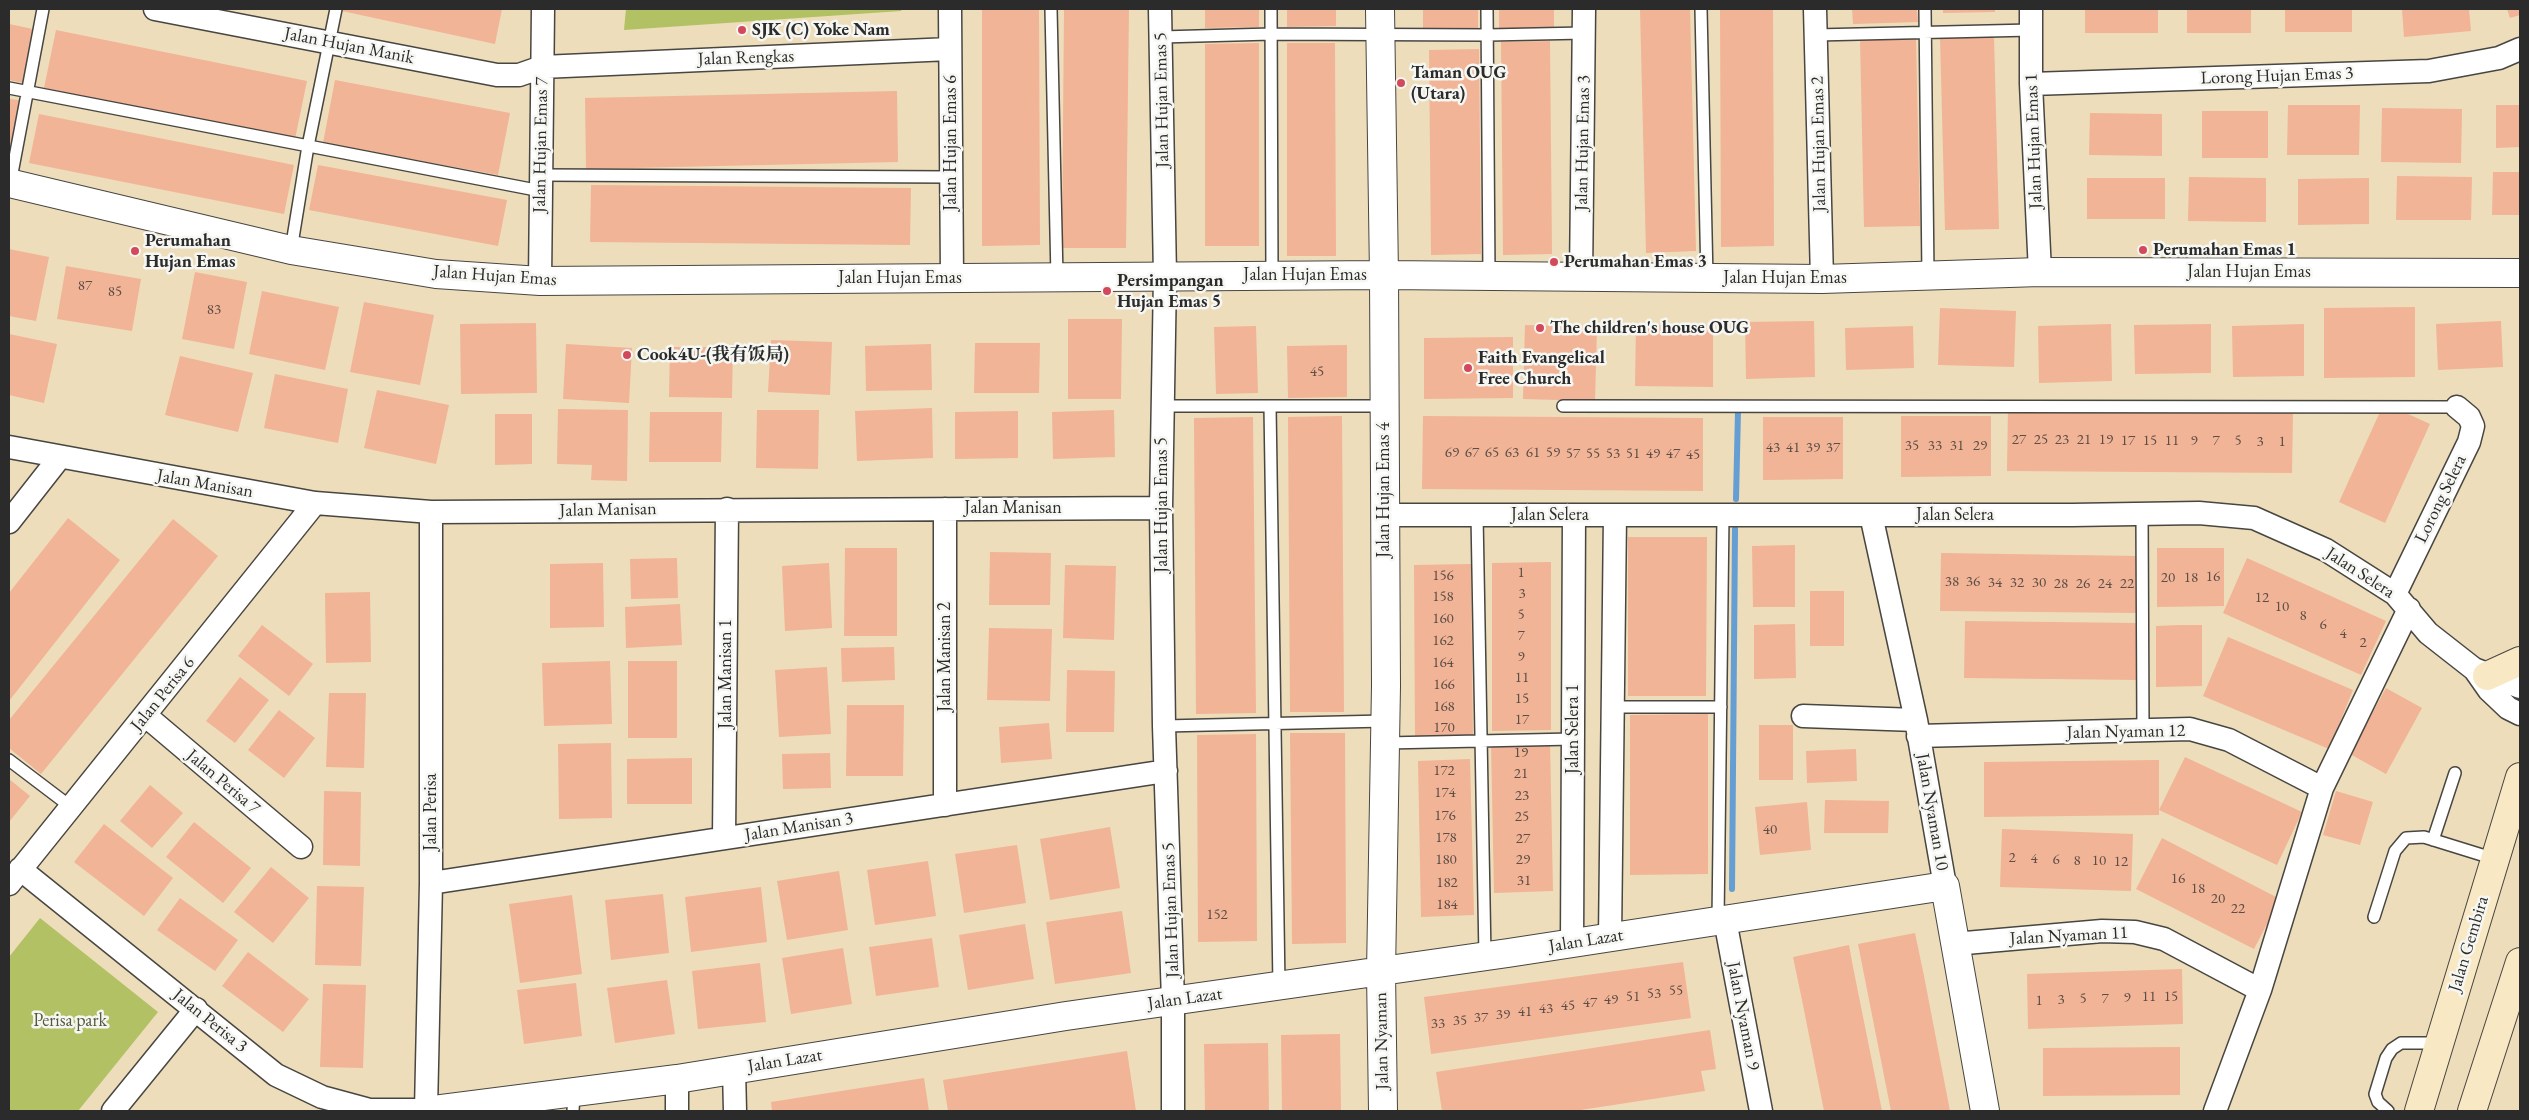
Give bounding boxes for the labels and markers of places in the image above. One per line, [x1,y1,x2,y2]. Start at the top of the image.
place label: SJK (C) Yoke Nam [752,19,890,41]
marker: SJK (C) Yoke Nam [736,24,748,36]
place label: Taman OUG (Utara) [1411,62,1506,104]
marker: Taman OUG (Utara) [1395,77,1407,89]
place label: Perumahan Hujan Emas [145,230,235,272]
place label: Perumahan Emas 1 [2153,239,2296,261]
marker: Perumahan Emas 1 [2137,244,2149,256]
marker: Perumahan Hujan Emas [129,245,141,257]
place label: Perumahan Emas 3 [1564,251,1707,273]
marker: Perumahan Emas 3 [1548,256,1560,268]
place label: Persimpangan Hujan Emas 5 [1117,270,1224,312]
marker: Persimpangan Hujan Emas 5 [1101,285,1113,297]
place label: The children's house OUG [1550,317,1749,339]
marker: The children's house OUG [1534,322,1546,334]
place label: Cook4U-(我有饭局) [637,344,789,366]
place label: Faith Evangelical Free Church [1478,347,1605,389]
marker: Cook4U-(我有饭局) [621,349,633,361]
marker: Faith Evangelical Free Church [1462,362,1474,374]

